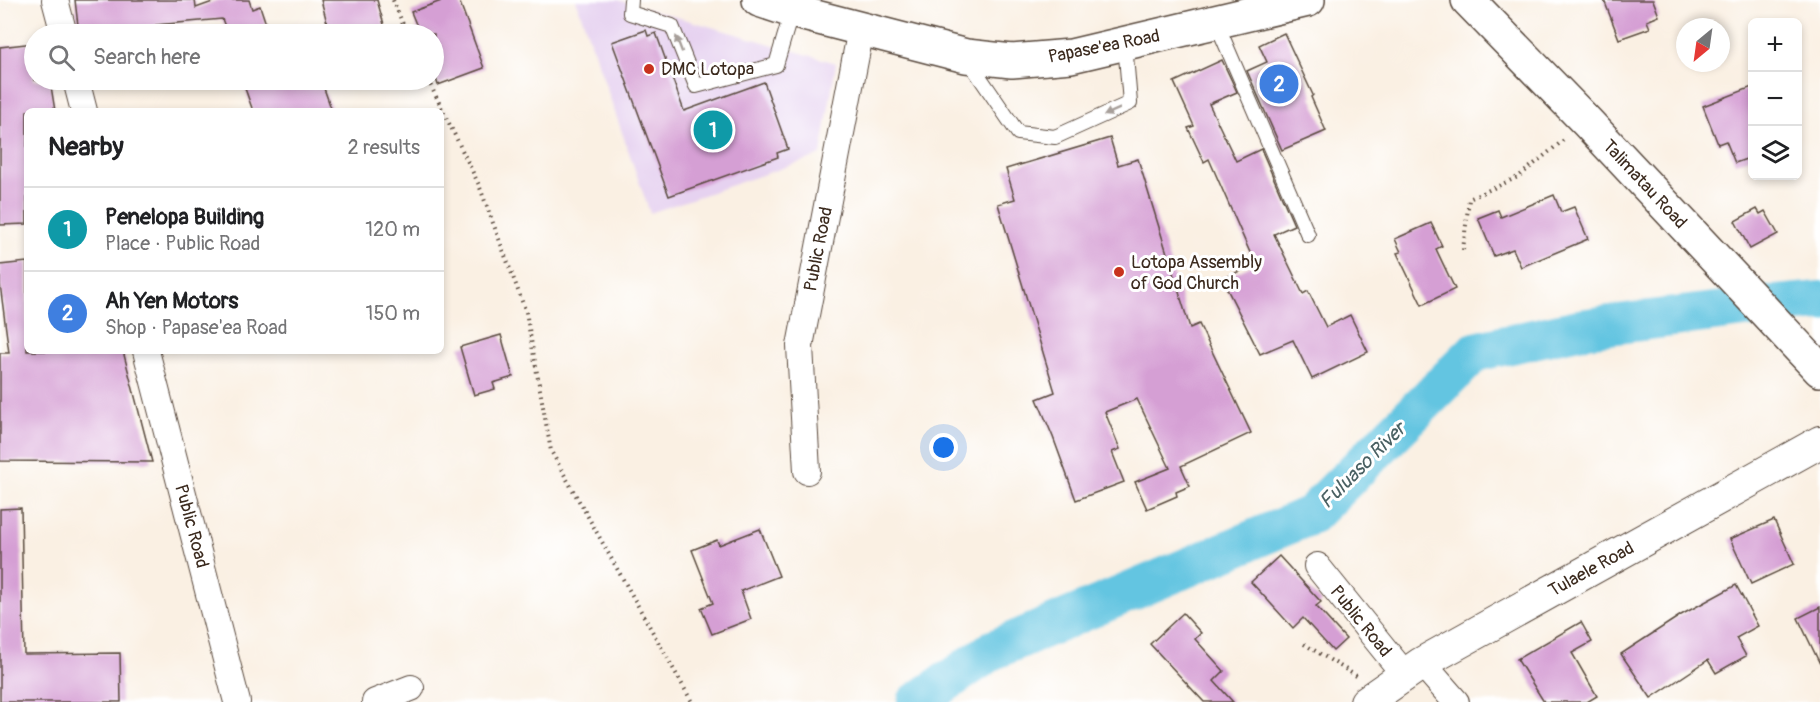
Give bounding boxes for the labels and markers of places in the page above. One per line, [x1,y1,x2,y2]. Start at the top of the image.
place label: DMC Lotopa [661,58,754,81]
marker: DMC Lotopa [642,62,656,76]
pin: 2 [1260,62,1298,106]
pin: 1 [694,108,732,152]
place label: Lotopa Assembly of God Church [1131,251,1262,295]
marker: Lotopa Assembly of God Church [1112,265,1126,279]

